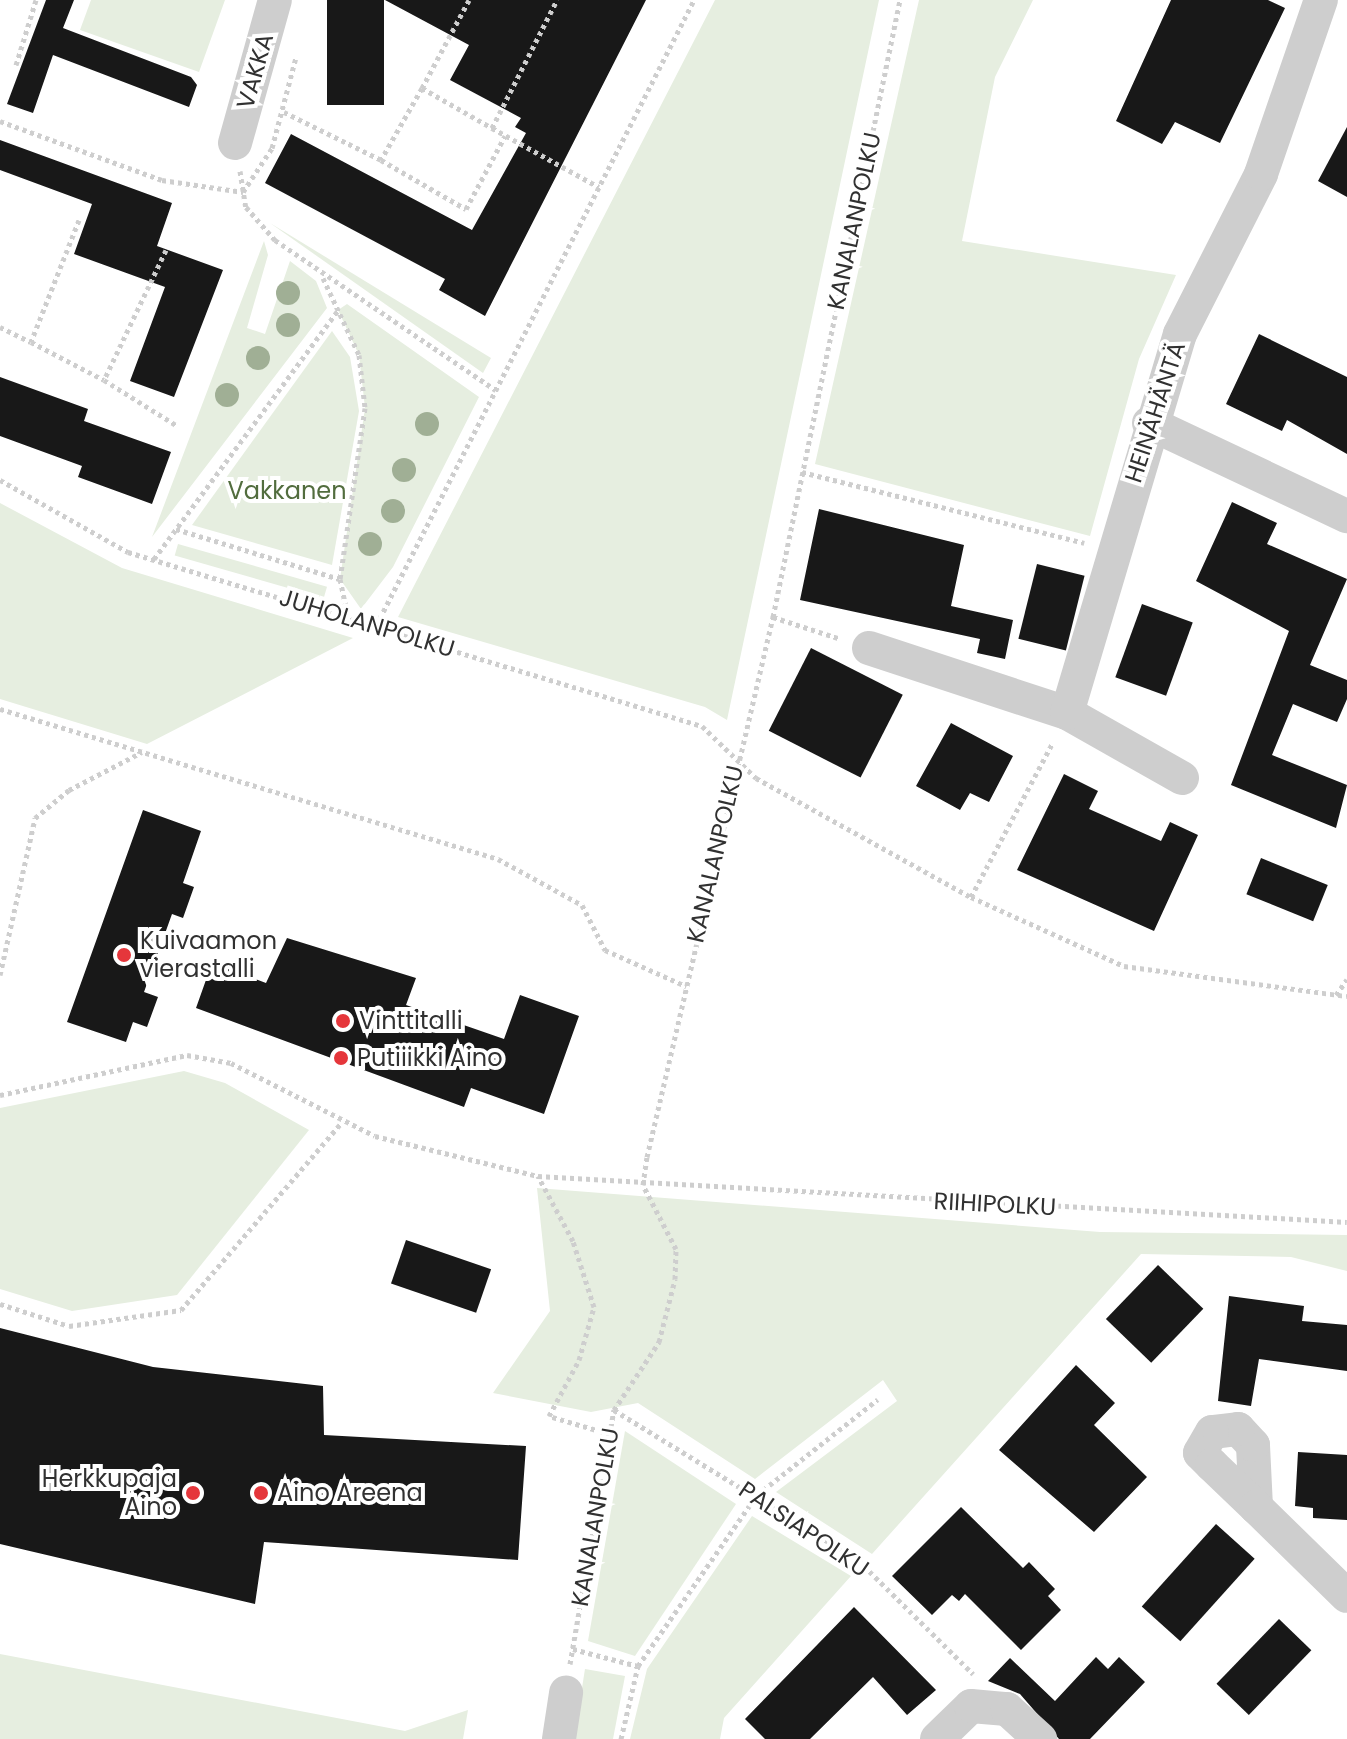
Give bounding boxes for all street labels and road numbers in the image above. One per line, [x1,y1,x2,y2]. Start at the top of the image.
street label: VAKKA [231,30,279,112]
street label: KANALANPOLKU [821,130,887,312]
street label: HEINÄHÄNTÄ [1119,338,1191,486]
street label: JUHOLANPOLKU [276,583,458,663]
street label: KANALANPOLKU [681,763,749,945]
street label: RIIHIPOLKU [933,1186,1057,1222]
street label: KANALANPOLKU [565,1426,625,1608]
street label: PALSIAPOLKU [734,1475,874,1583]

